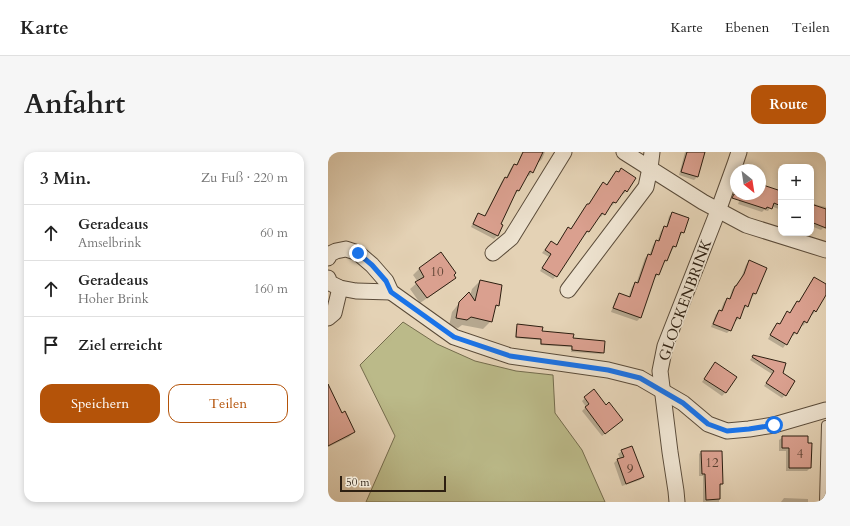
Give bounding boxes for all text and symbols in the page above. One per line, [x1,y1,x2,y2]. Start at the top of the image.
text: Karte [20,15,69,41]
text: Karte [670,18,703,37]
text: Ebenen [725,18,770,37]
text: Teilen [792,18,830,37]
text: Anfahrt [24,85,125,123]
button: Route [751,85,826,124]
north arrow [730,164,766,200]
map controls [778,164,814,236]
button: + [778,164,814,200]
text: 3 Min. [40,167,91,190]
text: Zu Fuß · 220 m [201,169,288,187]
button: − [778,200,814,236]
text: Geradeaus [78,214,148,234]
icon: ahead [40,222,62,244]
text: 60 m [260,224,288,242]
text: Amselbrink [78,234,142,252]
street label: GLOCKENBRINK [654,236,717,364]
route end [349,244,367,262]
house number: 10 [430,263,444,281]
text: Geradeaus [78,270,148,290]
icon: ahead [40,278,62,300]
text: 160 m [254,280,288,298]
text: Hoher Brink [78,290,149,308]
icon: arrive [40,334,62,356]
text: Ziel erreicht [78,335,162,355]
button: Speichern [40,384,160,423]
button: Teilen [168,384,288,423]
route start [765,416,783,434]
house number: 4 [797,445,804,463]
house number: 12 [705,454,719,472]
house number: 9 [627,460,634,478]
scale bar [340,474,446,493]
text: 50 m [346,475,370,490]

